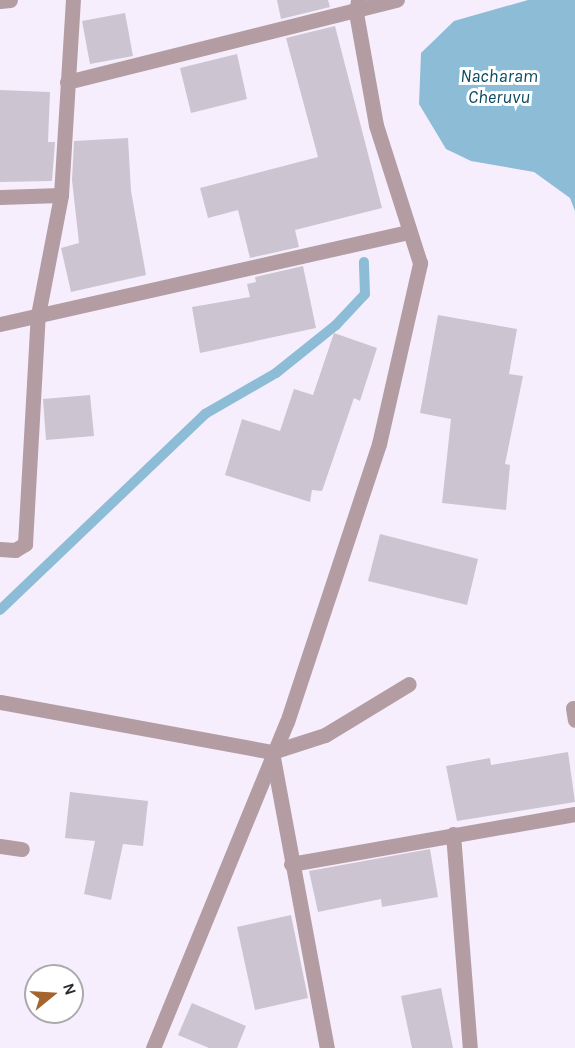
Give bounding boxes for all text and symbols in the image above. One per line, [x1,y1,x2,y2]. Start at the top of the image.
water label: Nacharam Cheruvu [460,66,538,109]
north arrow [24,964,84,1024]
text: N [59,980,80,997]

